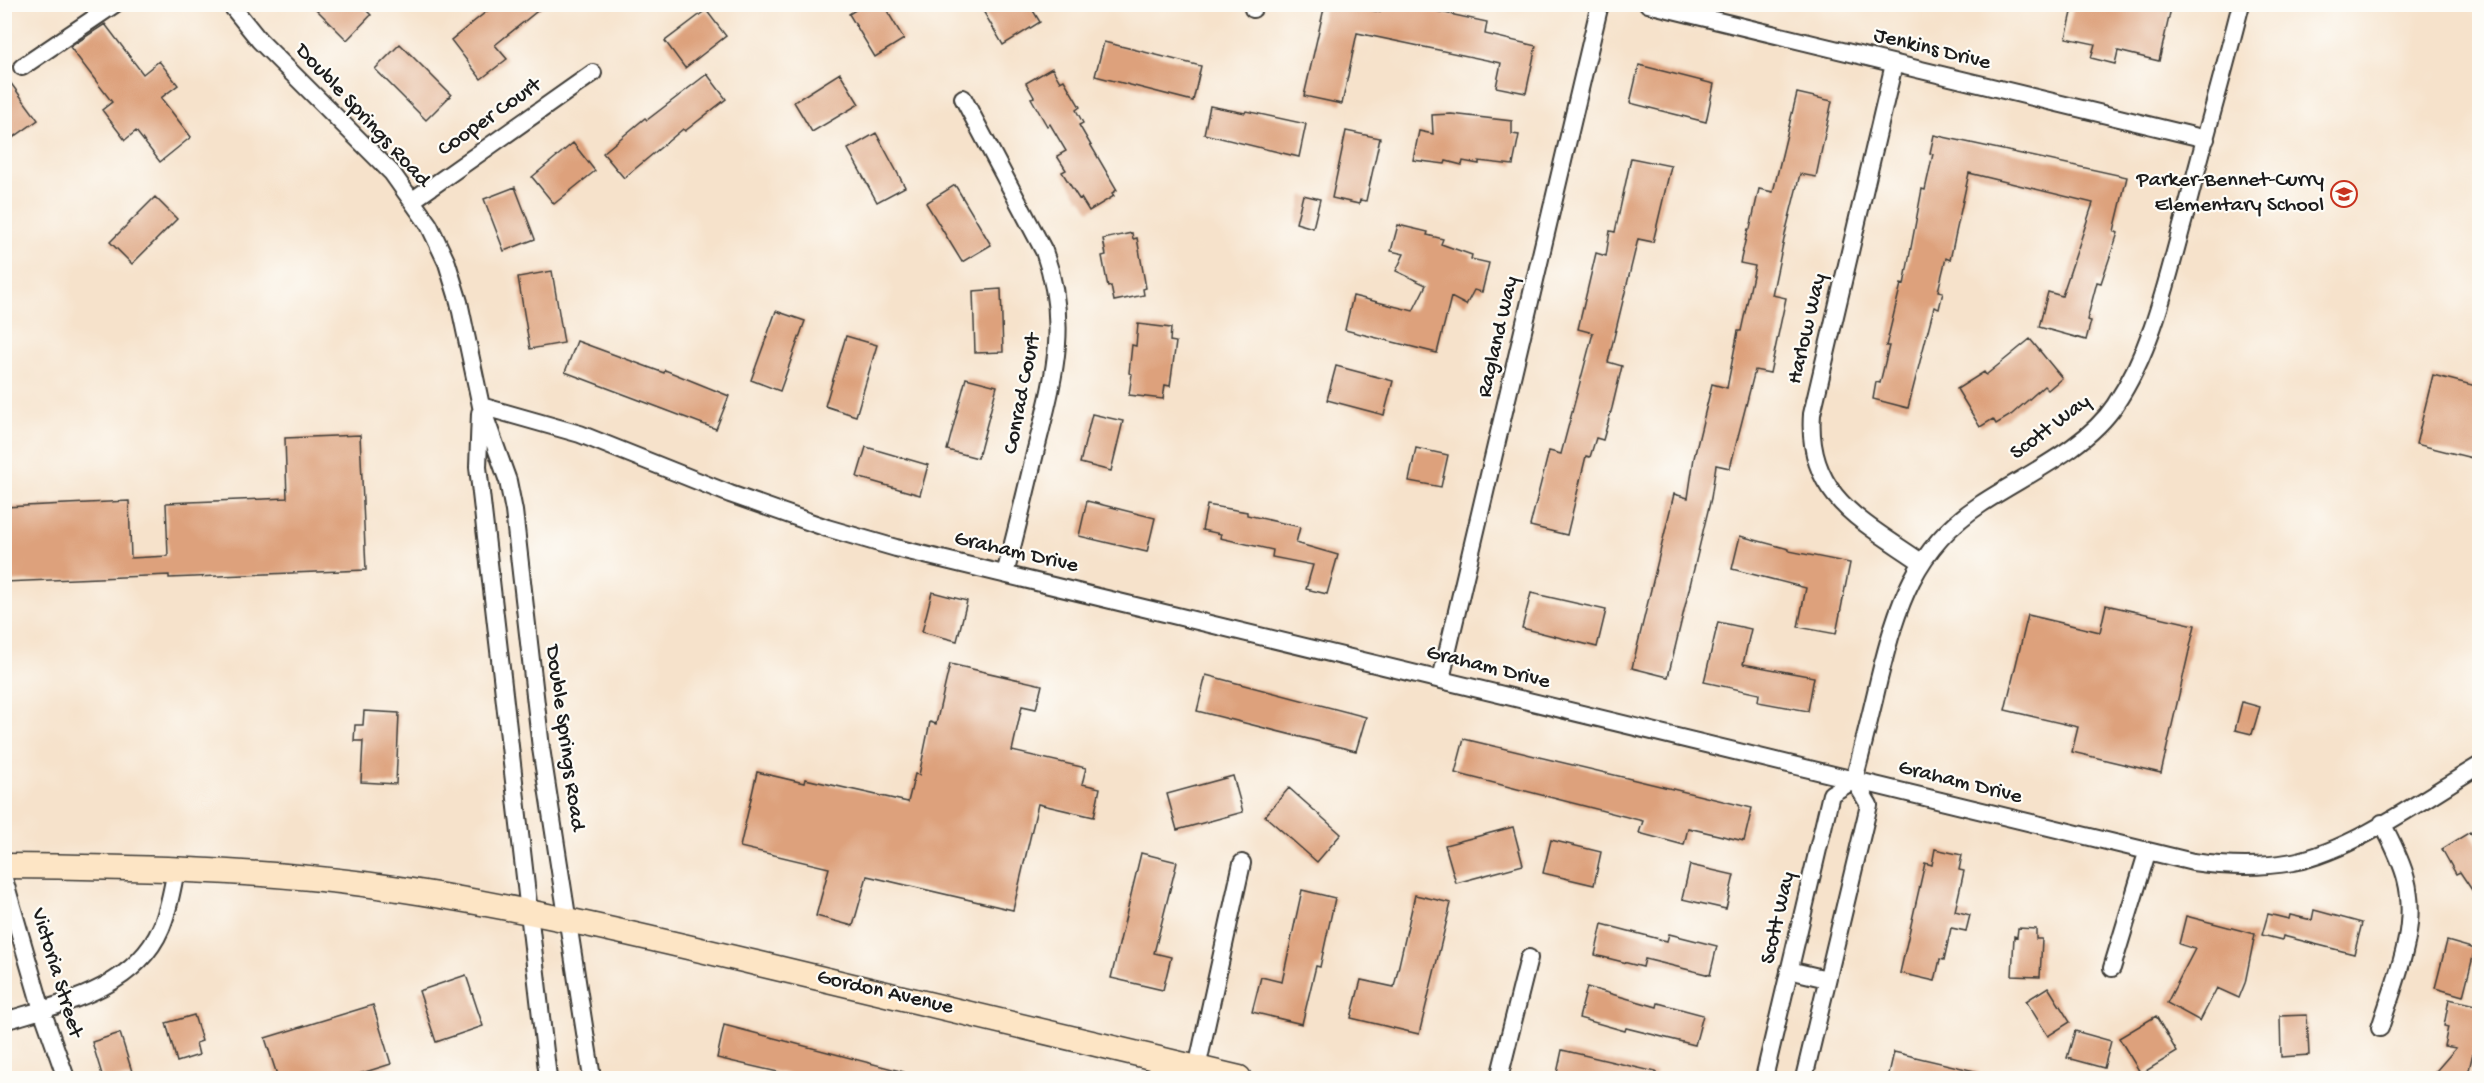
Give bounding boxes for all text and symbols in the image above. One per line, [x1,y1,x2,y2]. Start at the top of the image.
street label: Jenkins Drive [1871,23,1994,77]
street label: Double Springs Road [287,37,437,195]
street label: Cooper Court [433,72,548,163]
place label: Parker-Bennet-Curry Elementary School [2136,168,2324,219]
school or university icon: Parker-Bennet-Curry Elementary School [2329,179,2359,209]
street label: Harlow Way [1783,271,1833,387]
street label: Ragland Way [1472,274,1526,400]
street label: Conrad Court [999,330,1048,457]
street label: Scott Way [2006,389,2097,467]
street label: Graham Drive [951,526,1081,580]
street label: Graham Drive [1423,640,1553,696]
street label: Double Springs Road [538,642,590,834]
street label: Graham Drive [1895,755,2025,811]
street label: Scott Way [1756,869,1802,967]
street label: Victoria Street [24,904,89,1043]
street label: Gordon Avenue [814,965,956,1021]

